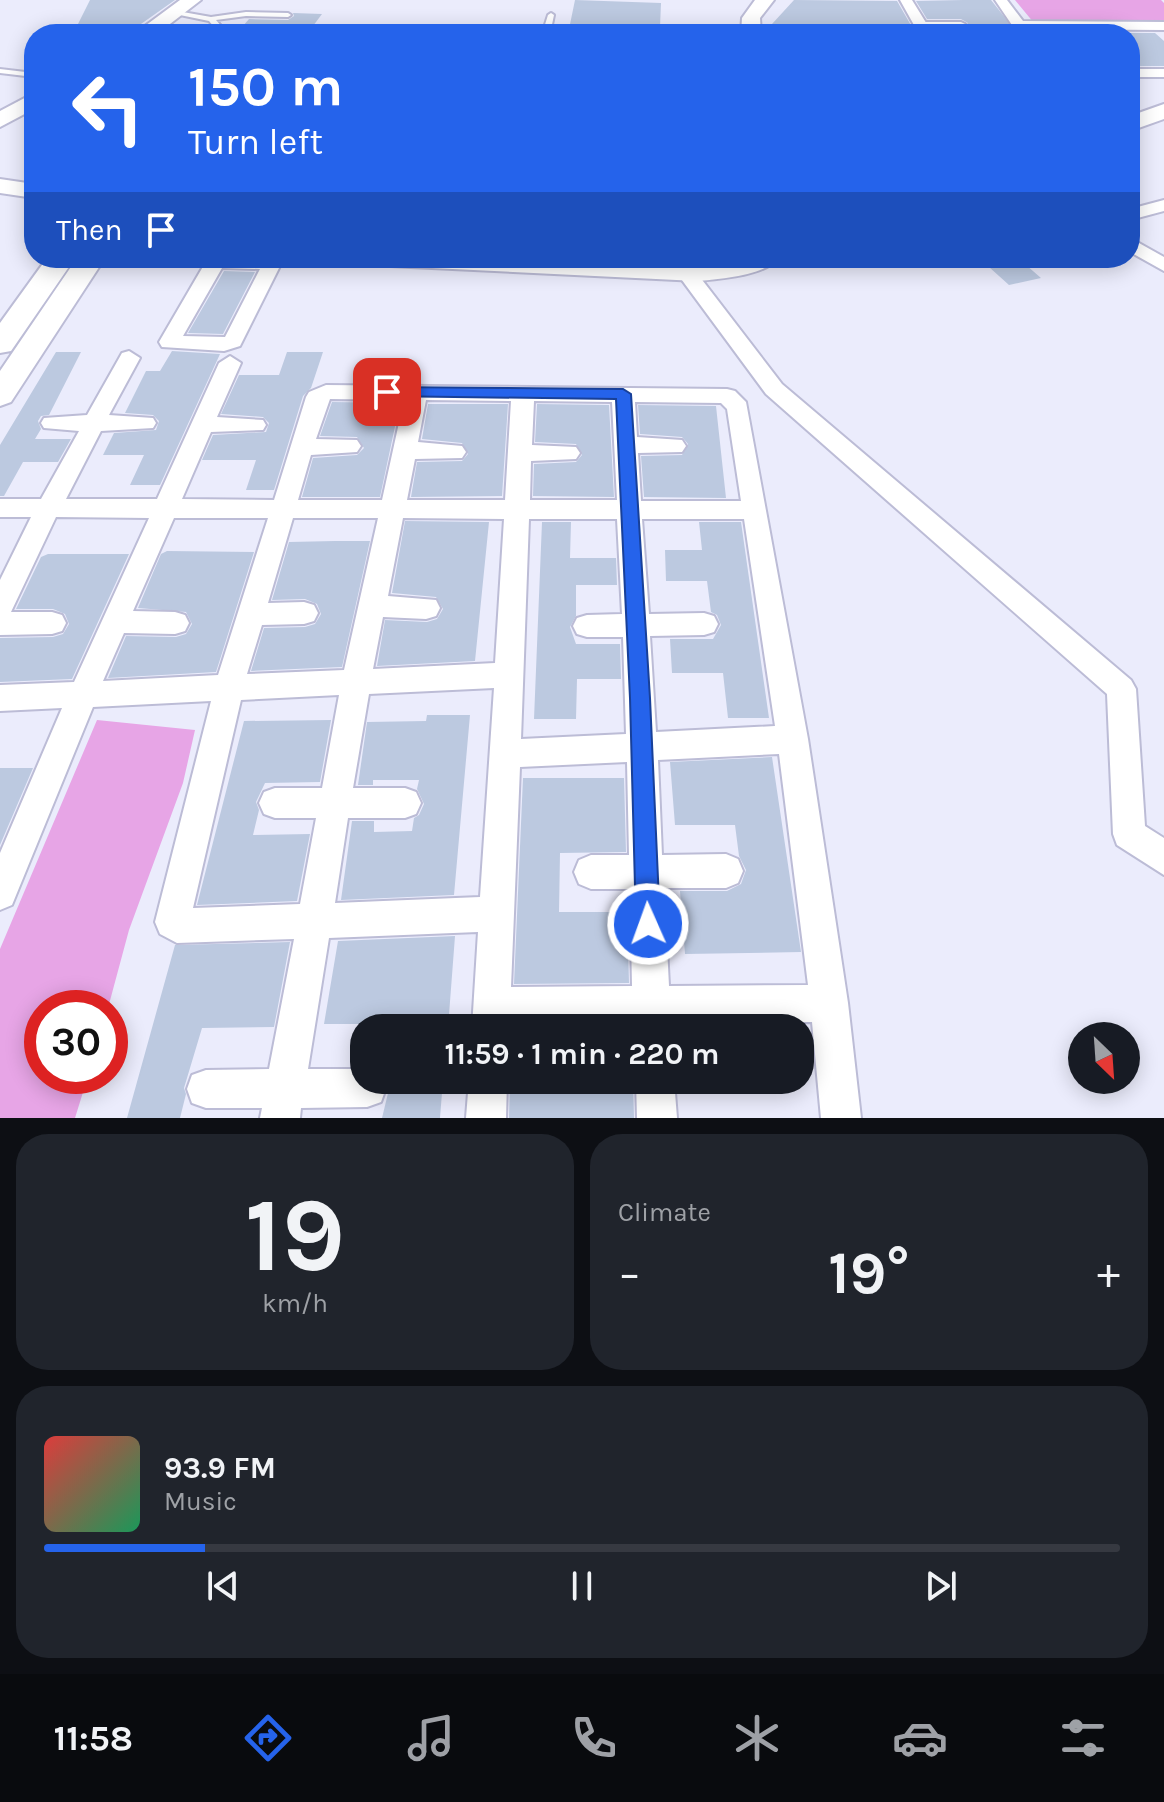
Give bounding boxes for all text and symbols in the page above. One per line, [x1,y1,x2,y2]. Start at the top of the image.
text: 150 m [188,54,343,119]
icon: left [56,56,160,160]
text: Turn left [188,121,323,163]
icon: arrive [139,208,183,252]
text: Then [56,212,123,248]
pin [353,358,421,426]
icon: arrive [365,370,409,414]
position arrow [606,882,690,966]
speed limit sign: 30 [24,990,128,1094]
north arrow [1068,1022,1140,1094]
map controls [1068,1022,1140,1094]
text: 11:59 · 1 min · 220 m [444,1036,720,1072]
text: 19 [245,1175,345,1296]
text: Climate [618,1197,711,1228]
text: 19° [828,1238,910,1308]
text: − [618,1248,641,1299]
text: + [1097,1248,1120,1299]
text: km/h [262,1288,328,1319]
text: 93.9 FM [164,1450,276,1486]
text: Music [164,1486,237,1517]
icon: previous [201,1564,245,1608]
icon: pause [560,1564,604,1608]
icon: next [919,1564,963,1608]
icon: directions [240,1710,296,1766]
icon: music [403,1710,459,1766]
icon: phone [566,1710,622,1766]
icon: climate [729,1710,785,1766]
icon: car [892,1710,948,1766]
icon: filters [1055,1710,1111,1766]
text: 11:58 [53,1717,133,1759]

